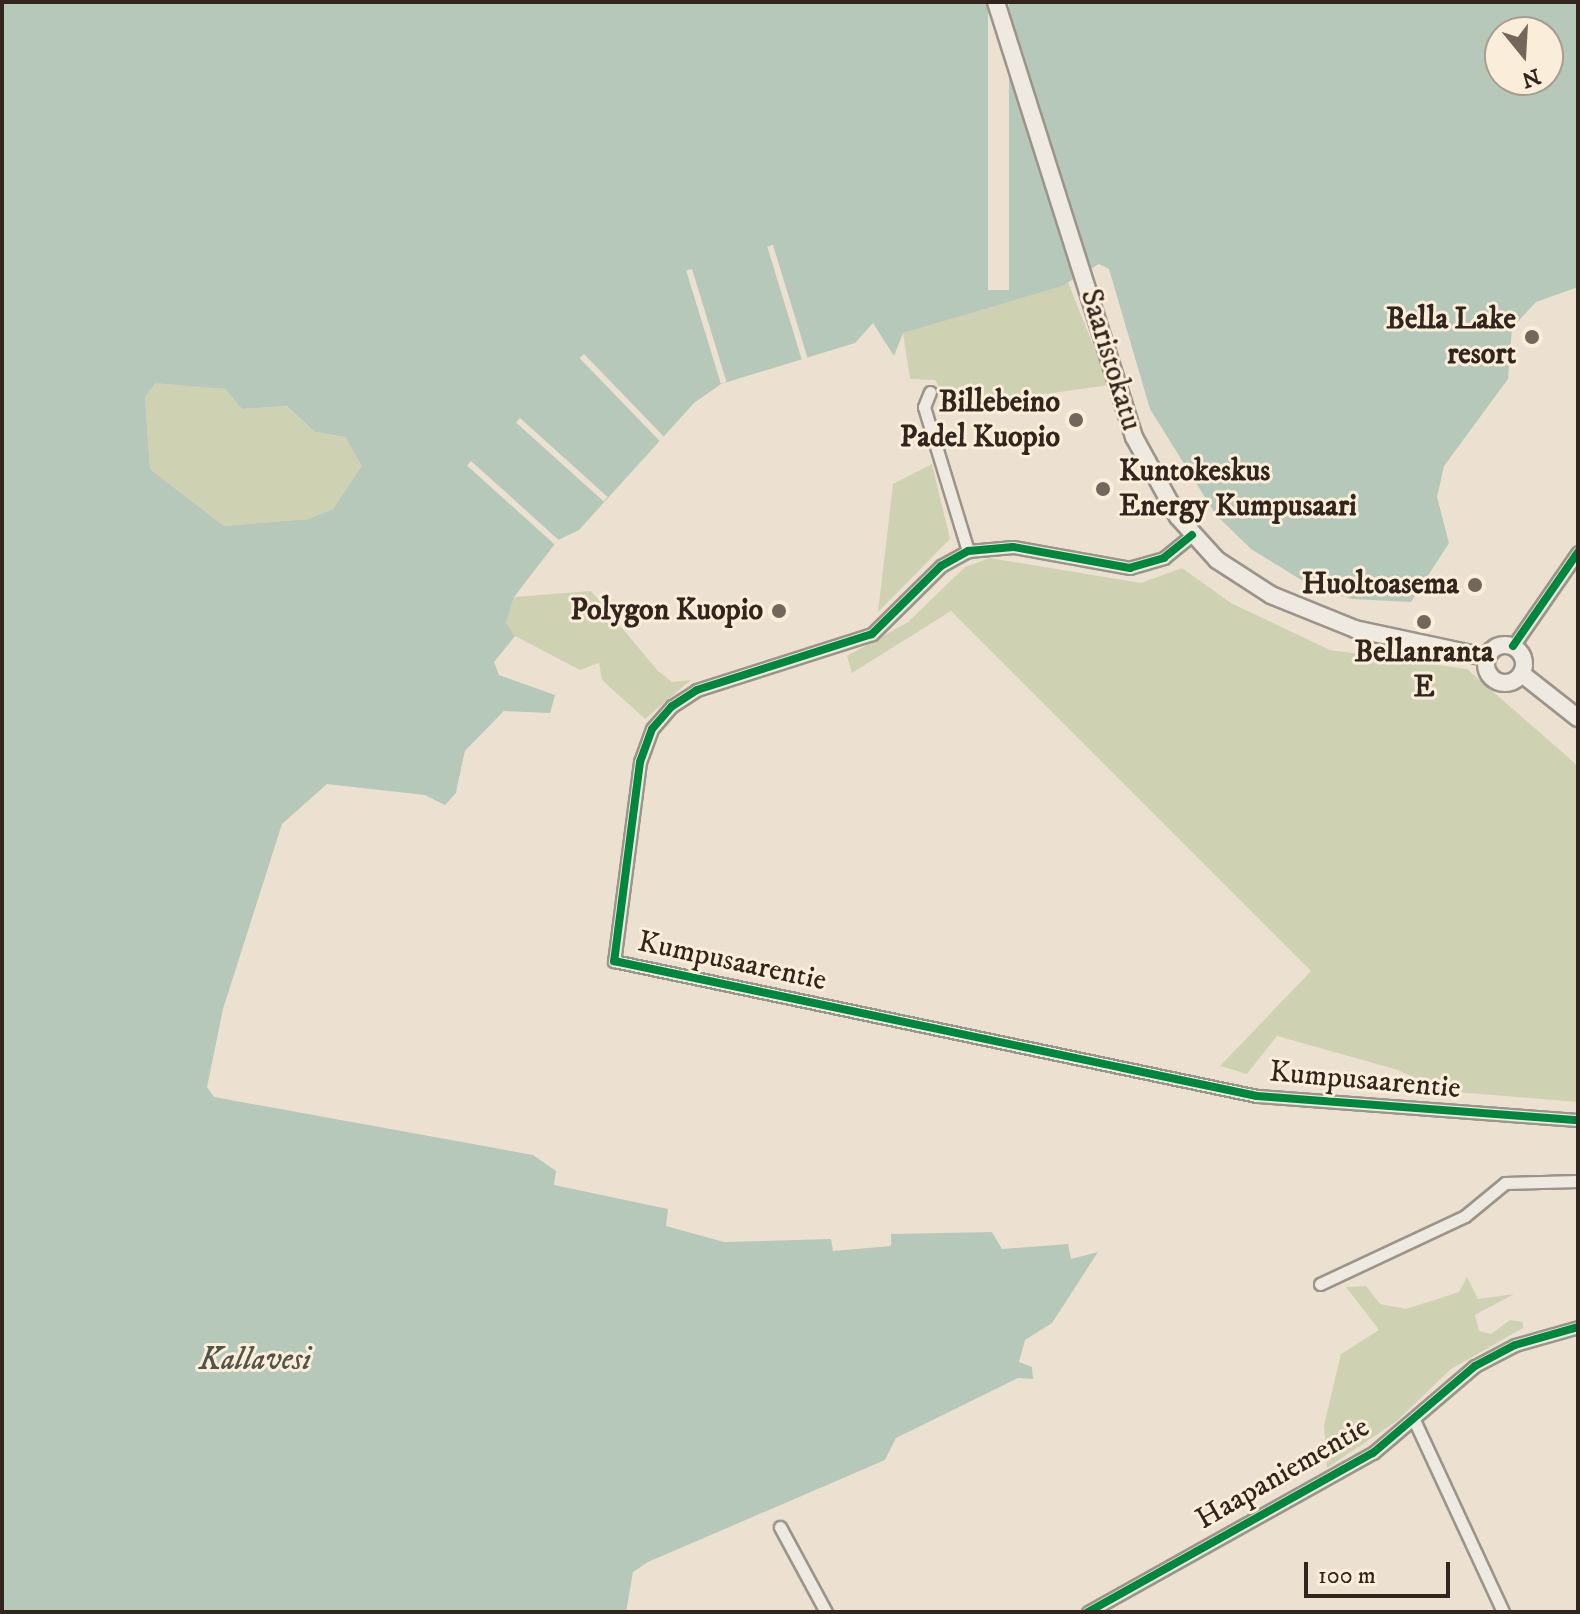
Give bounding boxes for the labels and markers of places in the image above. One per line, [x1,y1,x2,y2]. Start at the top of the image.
place label: Bella Lake resort [1386,302,1516,372]
marker: Bella Lake resort [1523,328,1541,346]
place label: Billebeino Padel Kuopio [900,385,1060,456]
marker: Billebeino Padel Kuopio [1067,411,1085,429]
place label: Kuntokeskus Energy Kumpusaari [1119,454,1357,524]
marker: Kuntokeskus Energy Kumpusaari [1094,480,1112,498]
place label: Huoltoasema [1302,567,1459,603]
marker: Huoltoasema [1466,576,1484,594]
place label: Polygon Kuopio [570,593,763,629]
marker: Polygon Kuopio [770,602,788,620]
marker: Bellanranta E [1415,613,1433,631]
place label: Bellanranta E [1354,635,1494,706]

